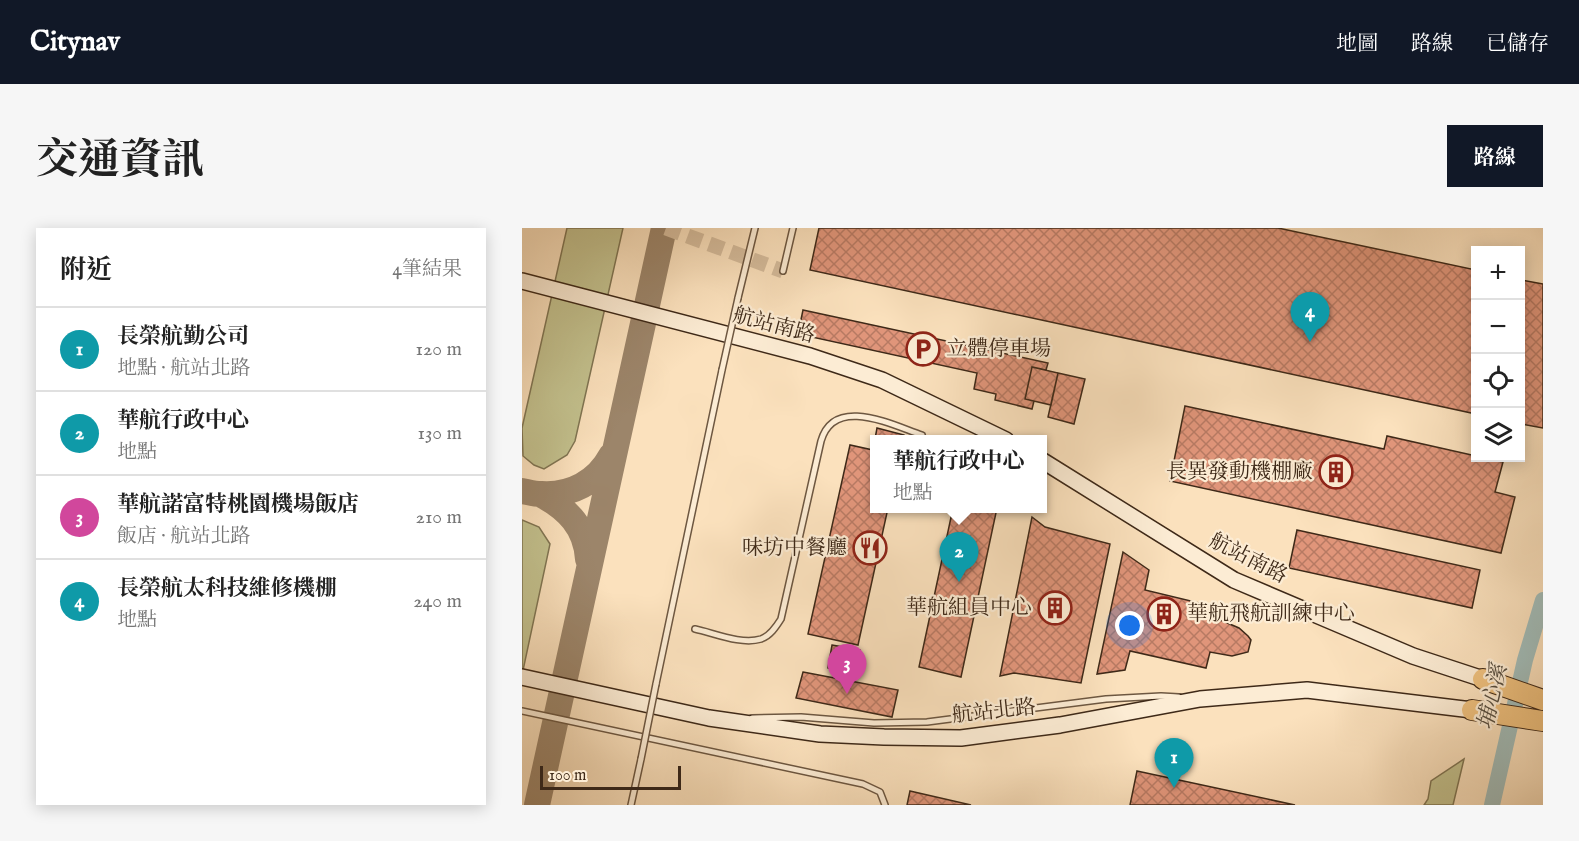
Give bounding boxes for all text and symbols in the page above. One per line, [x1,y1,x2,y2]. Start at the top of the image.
text: Citynav [30,25,120,60]
text: 地圖 [1336,31,1378,58]
text: 路線 [1411,31,1453,58]
text: 已儲存 [1486,31,1549,58]
button: 路線 [1447,125,1543,187]
text: 交通資訊 [36,135,204,188]
map controls [1471,246,1525,462]
button: + [1471,246,1525,300]
text: 附近 [60,254,112,287]
text: 4筆結果 [392,257,462,282]
pin: 4 [1290,292,1330,342]
button: − [1471,300,1525,354]
street label: 航站南路 [730,302,818,350]
text: 長榮航勤公司 [117,323,249,351]
parking icon: 立體停車場 [905,331,941,367]
place label: 立體停車場 [946,336,1051,363]
text: 1 [76,337,83,362]
text: 120 m [416,337,462,362]
button: locate [1471,354,1525,408]
text: 地點 · 航站北路 [117,356,250,381]
text: 華航行政中心 [117,407,249,435]
button: layers [1471,408,1525,462]
text: 2 [75,421,84,446]
text: 130 m [417,421,462,446]
popup [870,435,1047,513]
text: 地點 [117,440,157,465]
text: 華航行政中心 [892,448,1025,476]
building icon: 長異發動機棚廠 [1318,454,1354,490]
place label: 長異發動機棚廠 [1166,459,1313,486]
text: 地點 [892,481,932,506]
text: 華航諾富特桃園機場飯店 [117,491,359,519]
text: 3 [76,505,83,530]
text: 210 m [416,505,462,530]
text: 飯店 · 航站北路 [117,524,250,549]
street label: 航站南路 [1204,528,1292,590]
restaurant icon: 味坊中餐廳 [852,530,888,566]
pin: 2 [940,532,978,582]
place label: 味坊中餐廳 [742,535,847,562]
text: 長榮航太科技維修機棚 [117,575,337,603]
text: 4 [75,589,84,614]
text: 240 m [413,589,462,614]
building icon: 華航組員中心 [1037,590,1073,626]
place label: 華航組員中心 [906,595,1032,622]
building icon: 華航飛航訓練中心 [1146,596,1182,632]
place label: 華航飛航訓練中心 [1187,601,1355,628]
text: 地點 [117,608,157,633]
your location [1115,611,1144,640]
pin: 3 [828,644,866,694]
water label: 埔心溪 [1472,660,1515,732]
street label: 航站北路 [951,694,1037,730]
pin: 1 [1154,738,1194,788]
scale bar [540,763,681,790]
text: 100 m [549,766,586,786]

